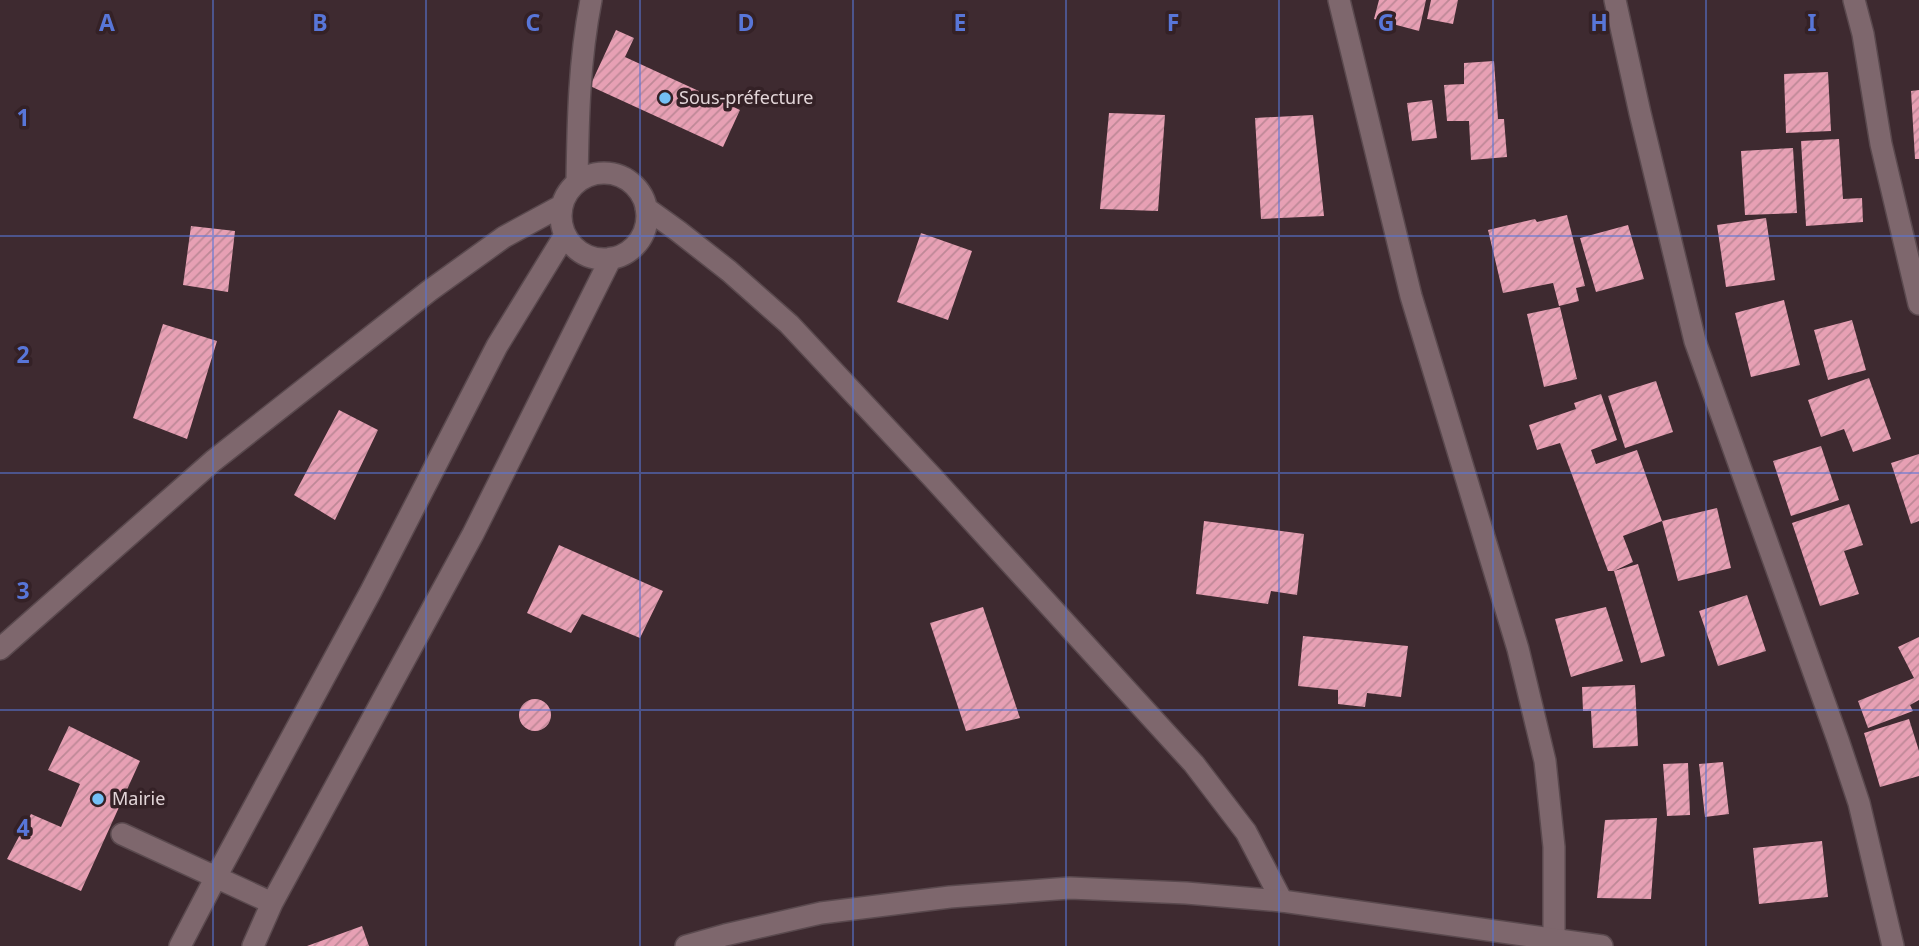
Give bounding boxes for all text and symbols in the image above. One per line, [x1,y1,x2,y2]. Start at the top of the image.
text: A [99,6,115,38]
text: B [312,6,328,38]
text: C [526,6,541,38]
text: D [738,6,754,38]
text: E [954,6,966,38]
text: F [1167,6,1179,38]
text: G [1378,6,1394,38]
text: H [1590,6,1608,38]
text: I [1808,6,1817,38]
place label: Sous-préfecture [679,85,813,109]
marker: Sous-préfecture [657,90,673,106]
text: 1 [16,101,30,133]
text: 2 [16,338,30,370]
text: 3 [16,574,30,606]
place label: Mairie [112,786,165,810]
marker: Mairie [90,791,106,807]
text: 4 [16,811,30,843]

